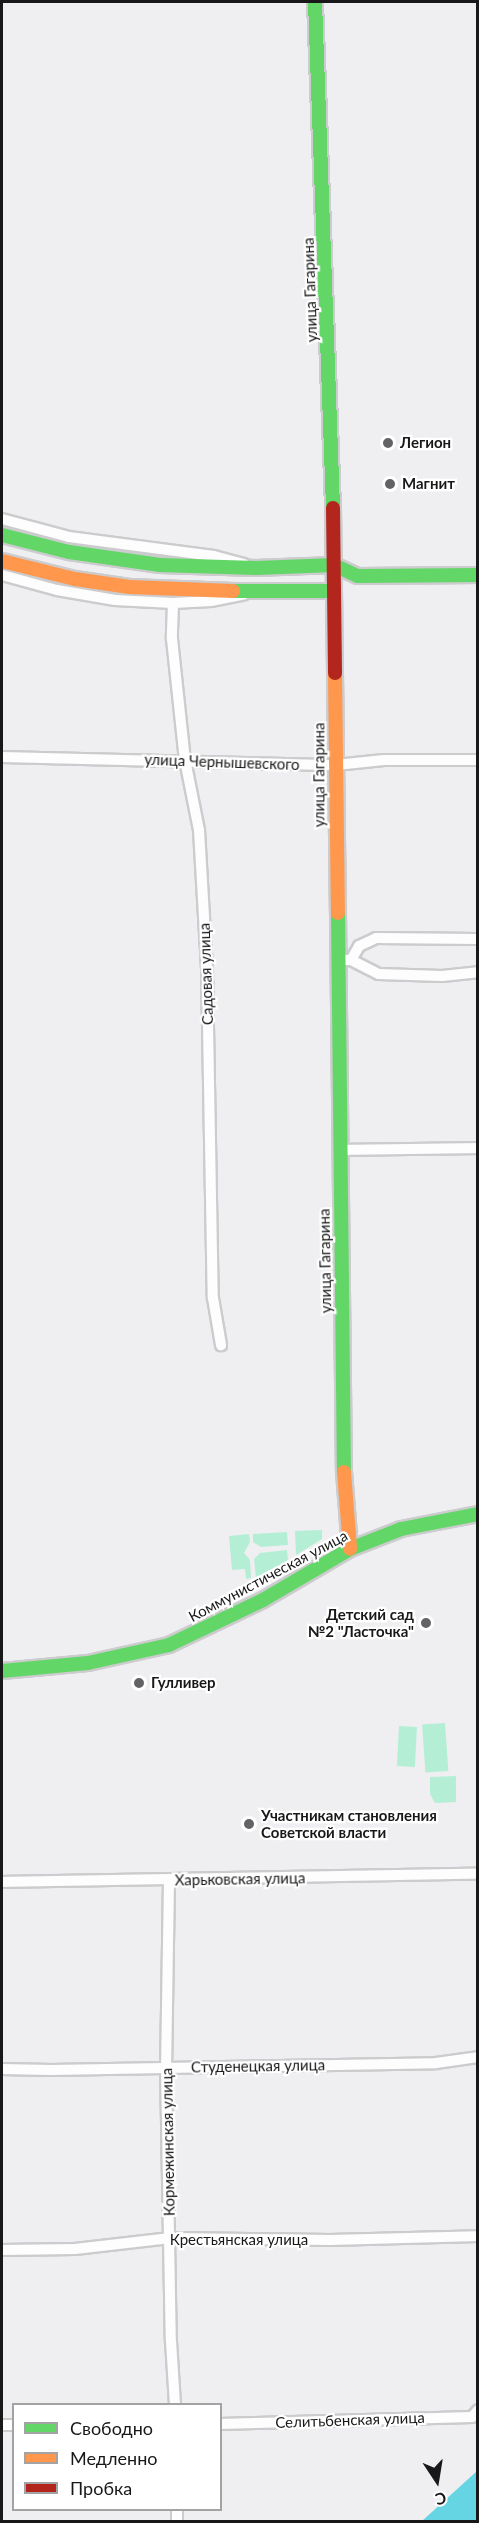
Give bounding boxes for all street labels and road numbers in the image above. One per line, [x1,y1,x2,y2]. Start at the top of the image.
street label: улица Гагарина [299,237,321,343]
street label: улица Гагарина [310,723,328,827]
street label: улица Чернышевского [144,750,300,774]
street label: Садовая улица [195,923,217,1025]
street label: улица Гагарина [315,1209,335,1313]
street label: Коммунистическая улица [185,1526,351,1626]
street label: Харьковская улица [175,1869,305,1889]
street label: Студенецкая улица [191,2056,325,2076]
street label: Кормежинская улица [158,2068,178,2216]
street label: Крестьянская улица [170,2231,308,2249]
street label: Селитьбенская улица [275,2408,425,2432]

